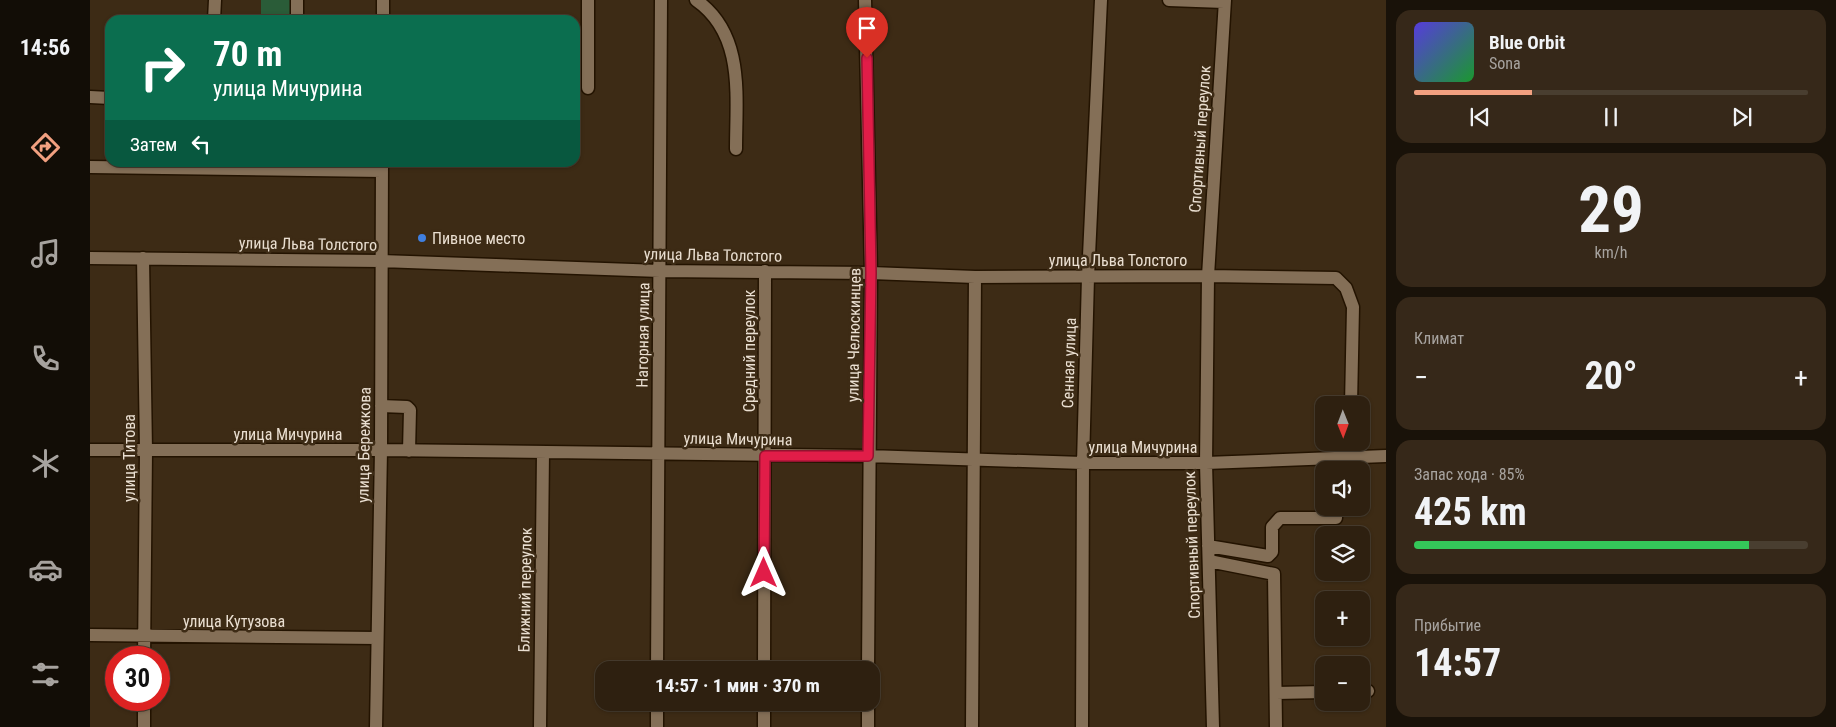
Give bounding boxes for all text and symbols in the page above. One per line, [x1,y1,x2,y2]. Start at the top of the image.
pin [846,7,888,58]
icon: arrive [853,14,881,42]
text: Blue Orbit [1489,31,1565,54]
text: 70 m [213,34,282,75]
text: 14:56 [20,35,70,60]
icon: right [130,35,195,100]
text: Sona [1489,54,1521,73]
street label: Спортивный переулок [1185,64,1215,213]
text: улица Мичурина [213,76,363,101]
icon: previous [1466,103,1494,131]
icon: pause [1597,103,1625,131]
icon: next [1728,103,1756,131]
icon: directions [28,130,63,165]
icon: left [187,130,215,158]
text: Затем [130,133,177,156]
text: 29 [1578,172,1644,248]
place label: Пивное место [432,229,525,248]
marker: Пивное место [416,232,428,244]
street label: улица Льва Толстого [239,233,377,255]
icon: music [28,236,63,271]
text: km/h [1595,243,1627,262]
street label: улица Льва Толстого [644,244,782,266]
street label: улица Льва Толстого [1049,251,1187,270]
street label: улица Челюскинцев [843,268,865,402]
street label: Нагорная улица [633,282,653,388]
street label: Средний переулок [740,290,759,412]
street label: Сенная улица [1058,317,1080,409]
text: Климат [1414,329,1464,348]
icon: phone [28,341,63,376]
text: 20° [1584,354,1638,398]
text: − [1414,361,1428,394]
text: + [1794,361,1808,394]
street label: улица Бережкова [353,387,375,503]
north arrow [1315,396,1370,451]
map controls [1315,396,1370,711]
street label: улица Титова [120,414,139,502]
street label: улица Мичурина [234,425,342,444]
street label: улица Мичурина [683,429,793,449]
street label: улица Мичурина [1089,438,1197,457]
icon: climate [28,446,63,481]
button: sound [1315,461,1370,516]
text: Запас хода · 85% [1414,465,1525,484]
street label: Спортивный переулок [1180,471,1204,619]
text: 425 km [1414,490,1527,534]
button: layers [1315,526,1370,581]
street label: Ближний переулок [514,527,536,653]
position arrow [737,546,789,598]
icon: car [28,552,63,587]
button: + [1315,591,1370,646]
street label: улица Кутузова [183,612,285,631]
text: Прибытие [1414,616,1481,635]
text: 14:57 [1414,641,1501,685]
speed limit sign: 30 [105,646,170,711]
button: − [1315,656,1370,711]
icon: filters [28,657,63,692]
text: 14:57 · 1 мин · 370 m [655,674,820,697]

